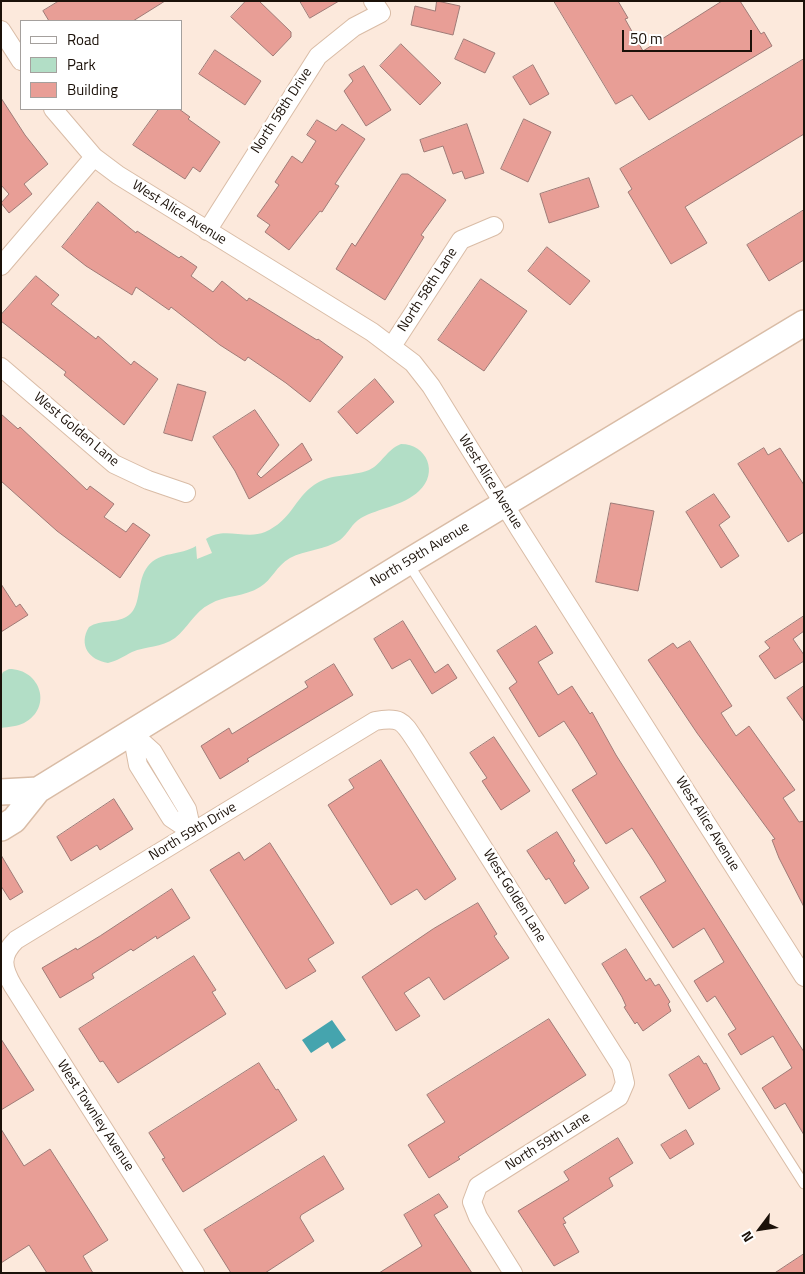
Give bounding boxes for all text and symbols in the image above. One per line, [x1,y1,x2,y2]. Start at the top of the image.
legend [20,20,182,110]
scale bar [625,20,755,52]
text: 50 m [630,27,663,50]
text: Road [67,28,99,51]
text: Park [67,53,96,76]
street label: North 58th Drive [248,65,316,157]
text: Building [67,78,118,101]
street label: West Alice Avenue [129,177,229,249]
street label: North 58th Lane [395,245,461,335]
street label: West Golden Lane [30,389,122,471]
street label: West Alice Avenue [454,432,526,532]
street label: North 59th Avenue [368,519,472,591]
street label: West Alice Avenue [671,774,743,874]
street label: North 59th Drive [146,799,240,865]
street label: West Golden Lane [479,846,549,946]
street label: West Townley Avenue [53,1057,137,1175]
street label: North 59th Lane [503,1109,593,1175]
north arrow [735,1204,785,1254]
text: N [735,1227,758,1247]

